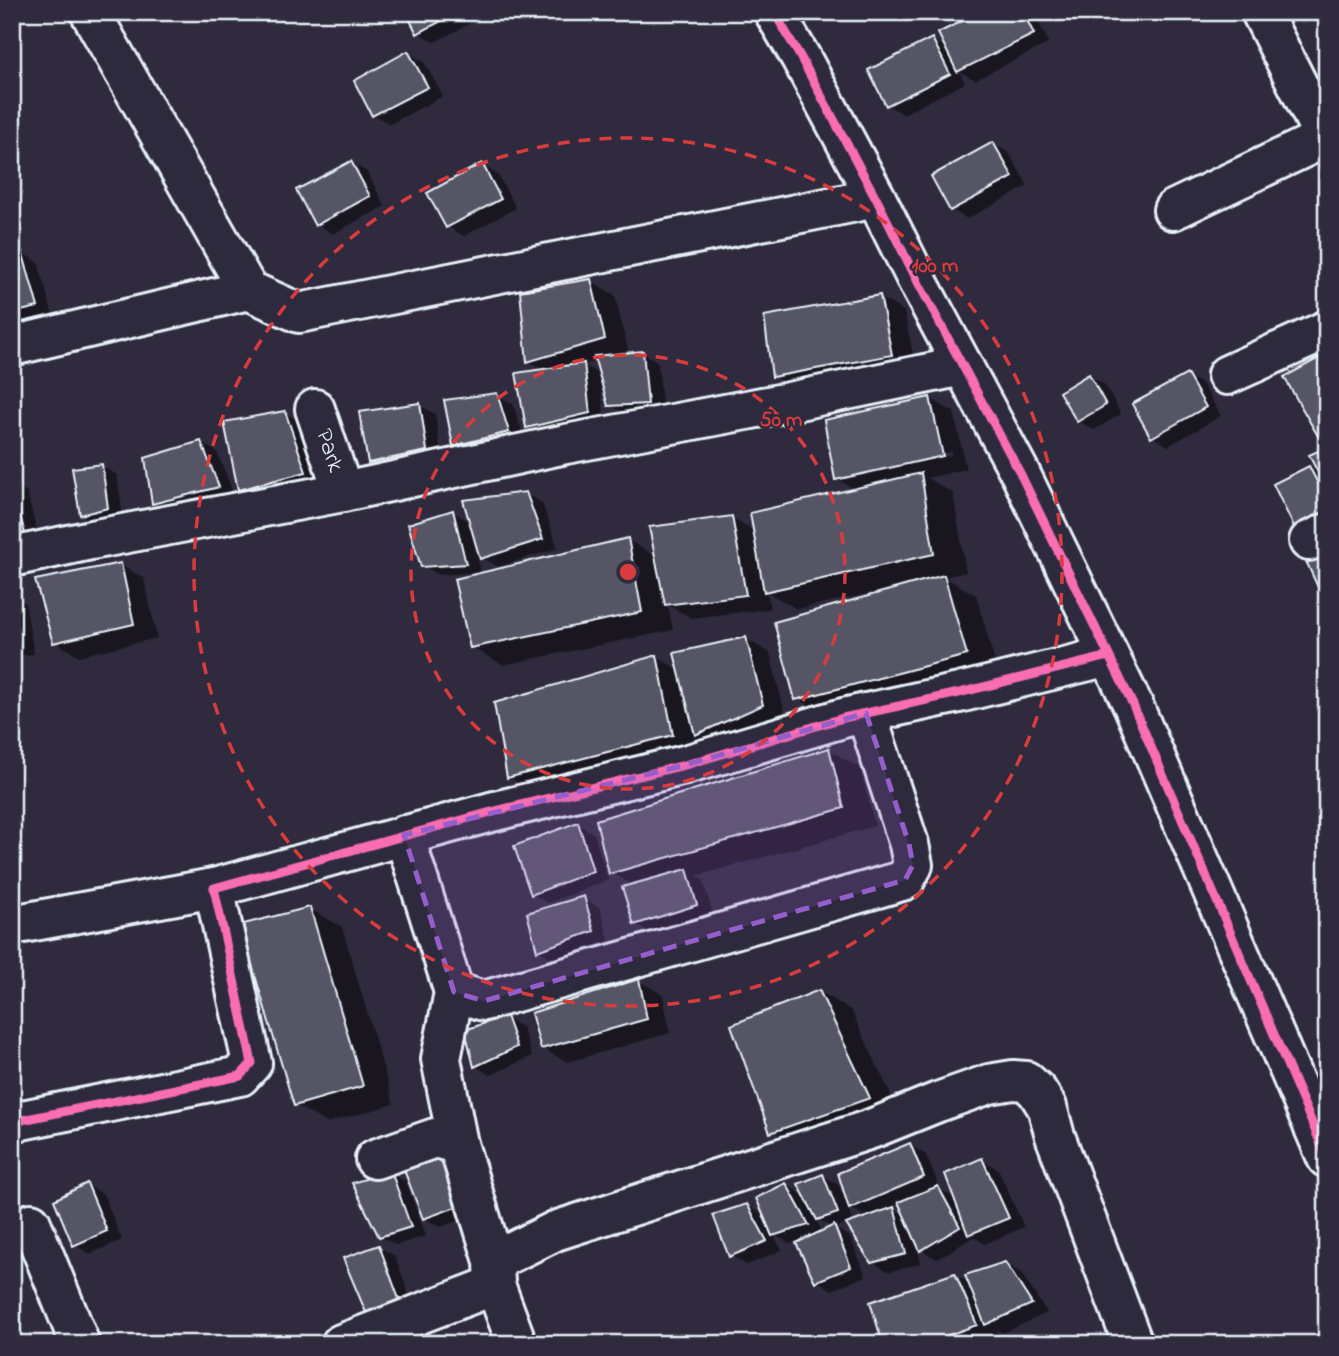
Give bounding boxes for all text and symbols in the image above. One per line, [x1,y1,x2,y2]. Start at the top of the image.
text: 100 m [912,252,958,282]
text: 50 m [760,406,802,436]
street label: Park [306,425,353,477]
centre of rings [616,560,640,584]

